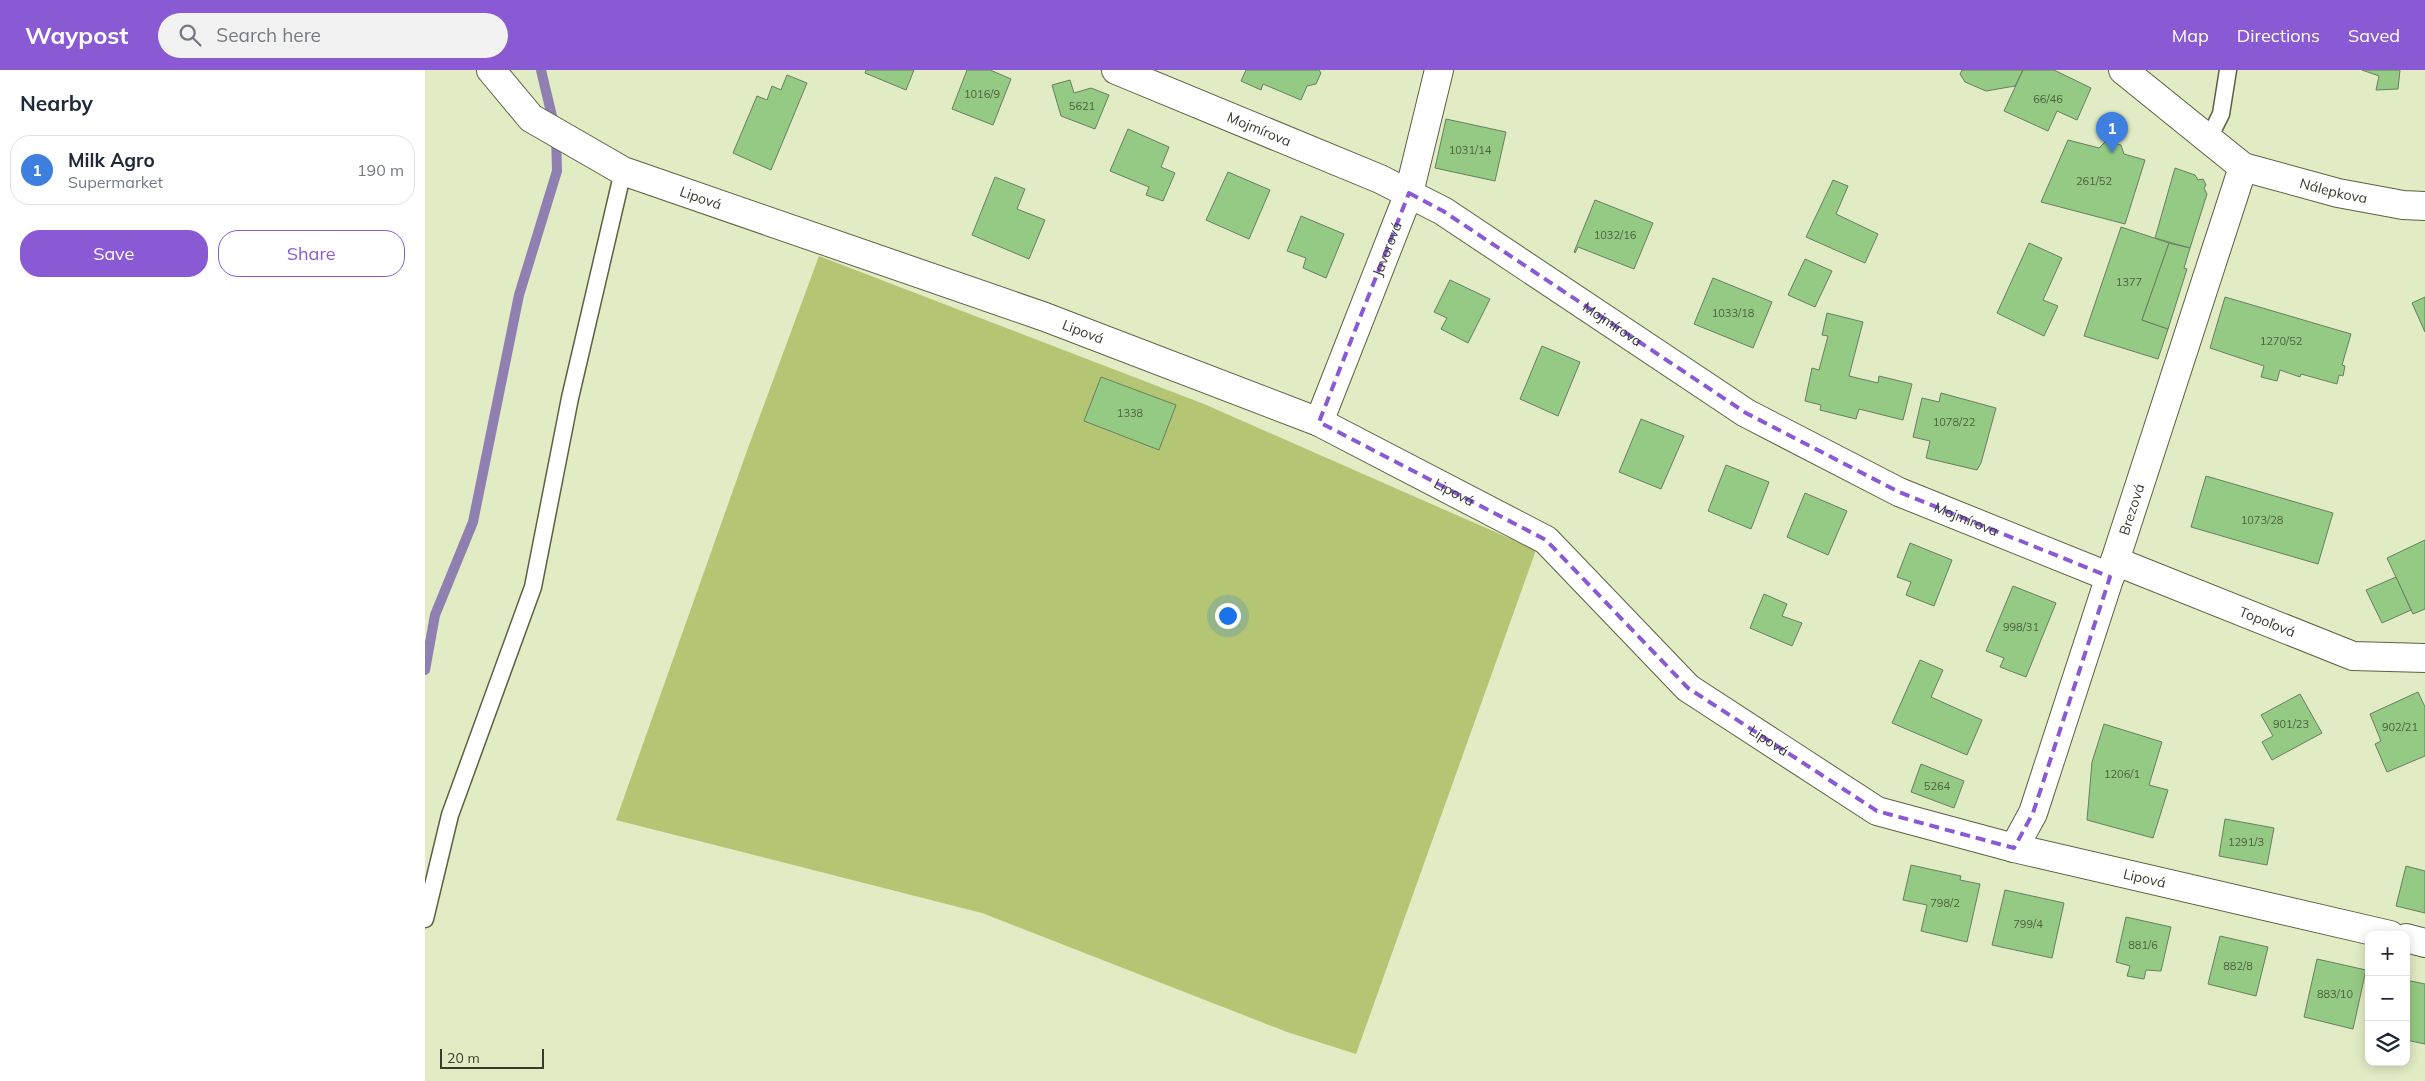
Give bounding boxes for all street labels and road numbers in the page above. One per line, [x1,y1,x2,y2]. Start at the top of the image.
street label: Mojmírova [1225,108,1294,150]
street label: Nálepkova [2298,174,2369,207]
street label: Lipová [677,182,724,213]
street label: Javorová [1368,219,1406,279]
street label: Mojmírova [1579,298,1646,350]
street label: Lipová [1060,315,1106,348]
street label: Lipová [1431,474,1477,510]
street label: Brezová [2115,481,2148,537]
street label: Mojmírova [1931,498,2001,540]
street label: Topoľová [2237,603,2298,641]
street label: Lipová [1746,721,1792,760]
street label: Lipová [2122,865,2168,892]

